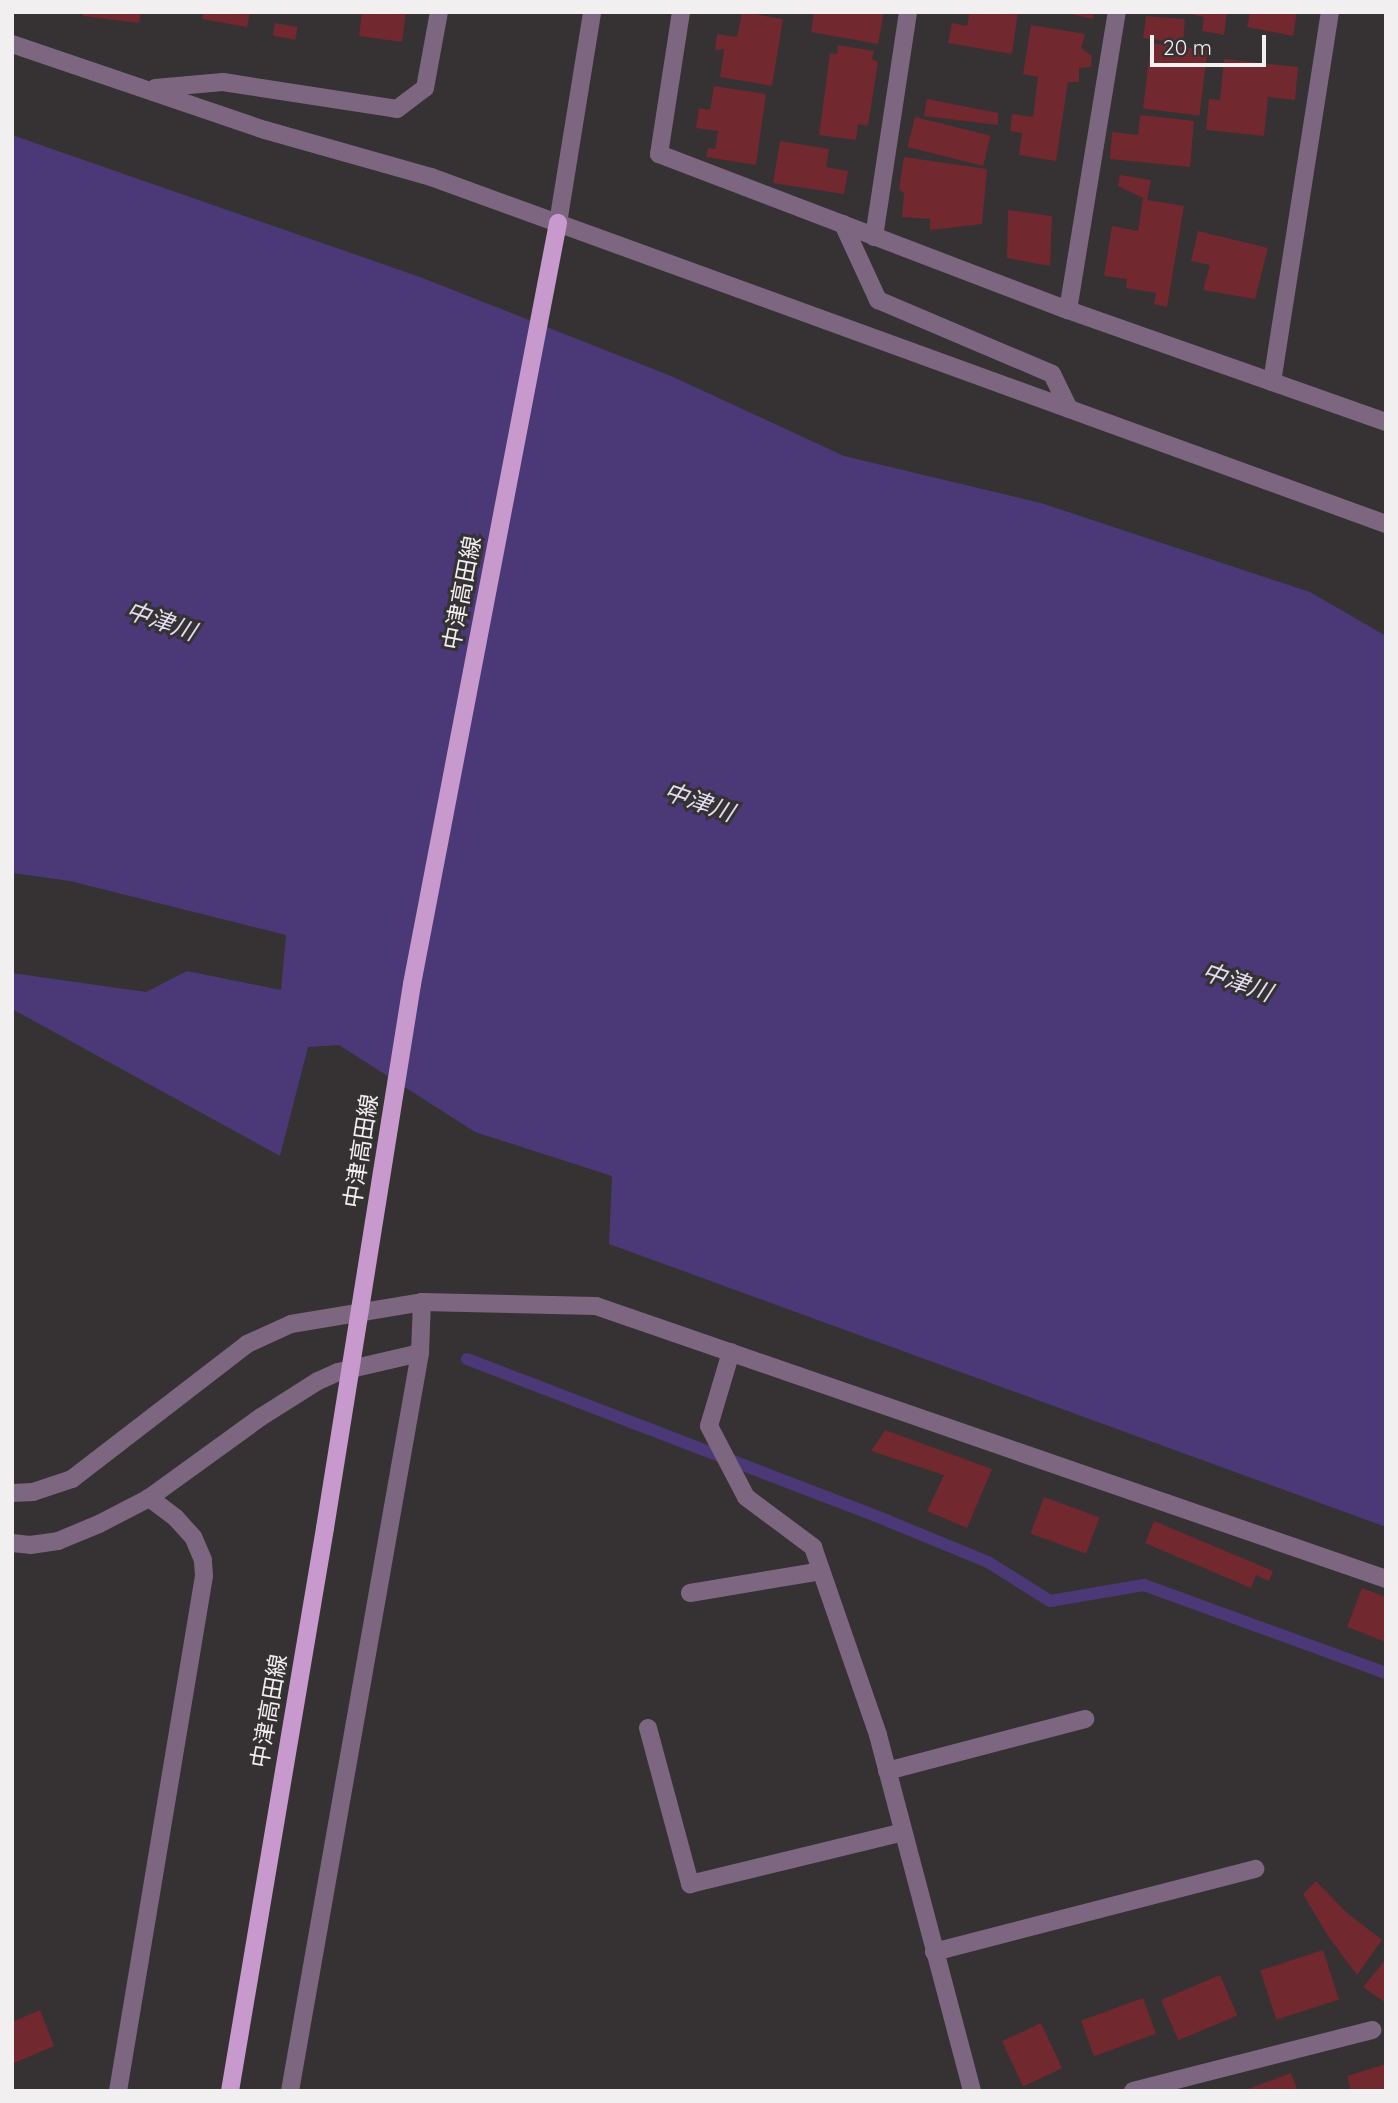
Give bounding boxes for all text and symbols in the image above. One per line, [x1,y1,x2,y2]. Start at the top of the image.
scale bar [1153,21,1268,65]
text: 20 m [1163,34,1212,60]
street label: 中津高田線 [437,534,487,652]
water label: 中津川 [122,596,200,646]
water label: 中津川 [660,777,738,827]
water label: 中津川 [1198,957,1276,1007]
street label: 中津高田線 [338,1092,384,1210]
street label: 中津高田線 [245,1652,293,1770]

